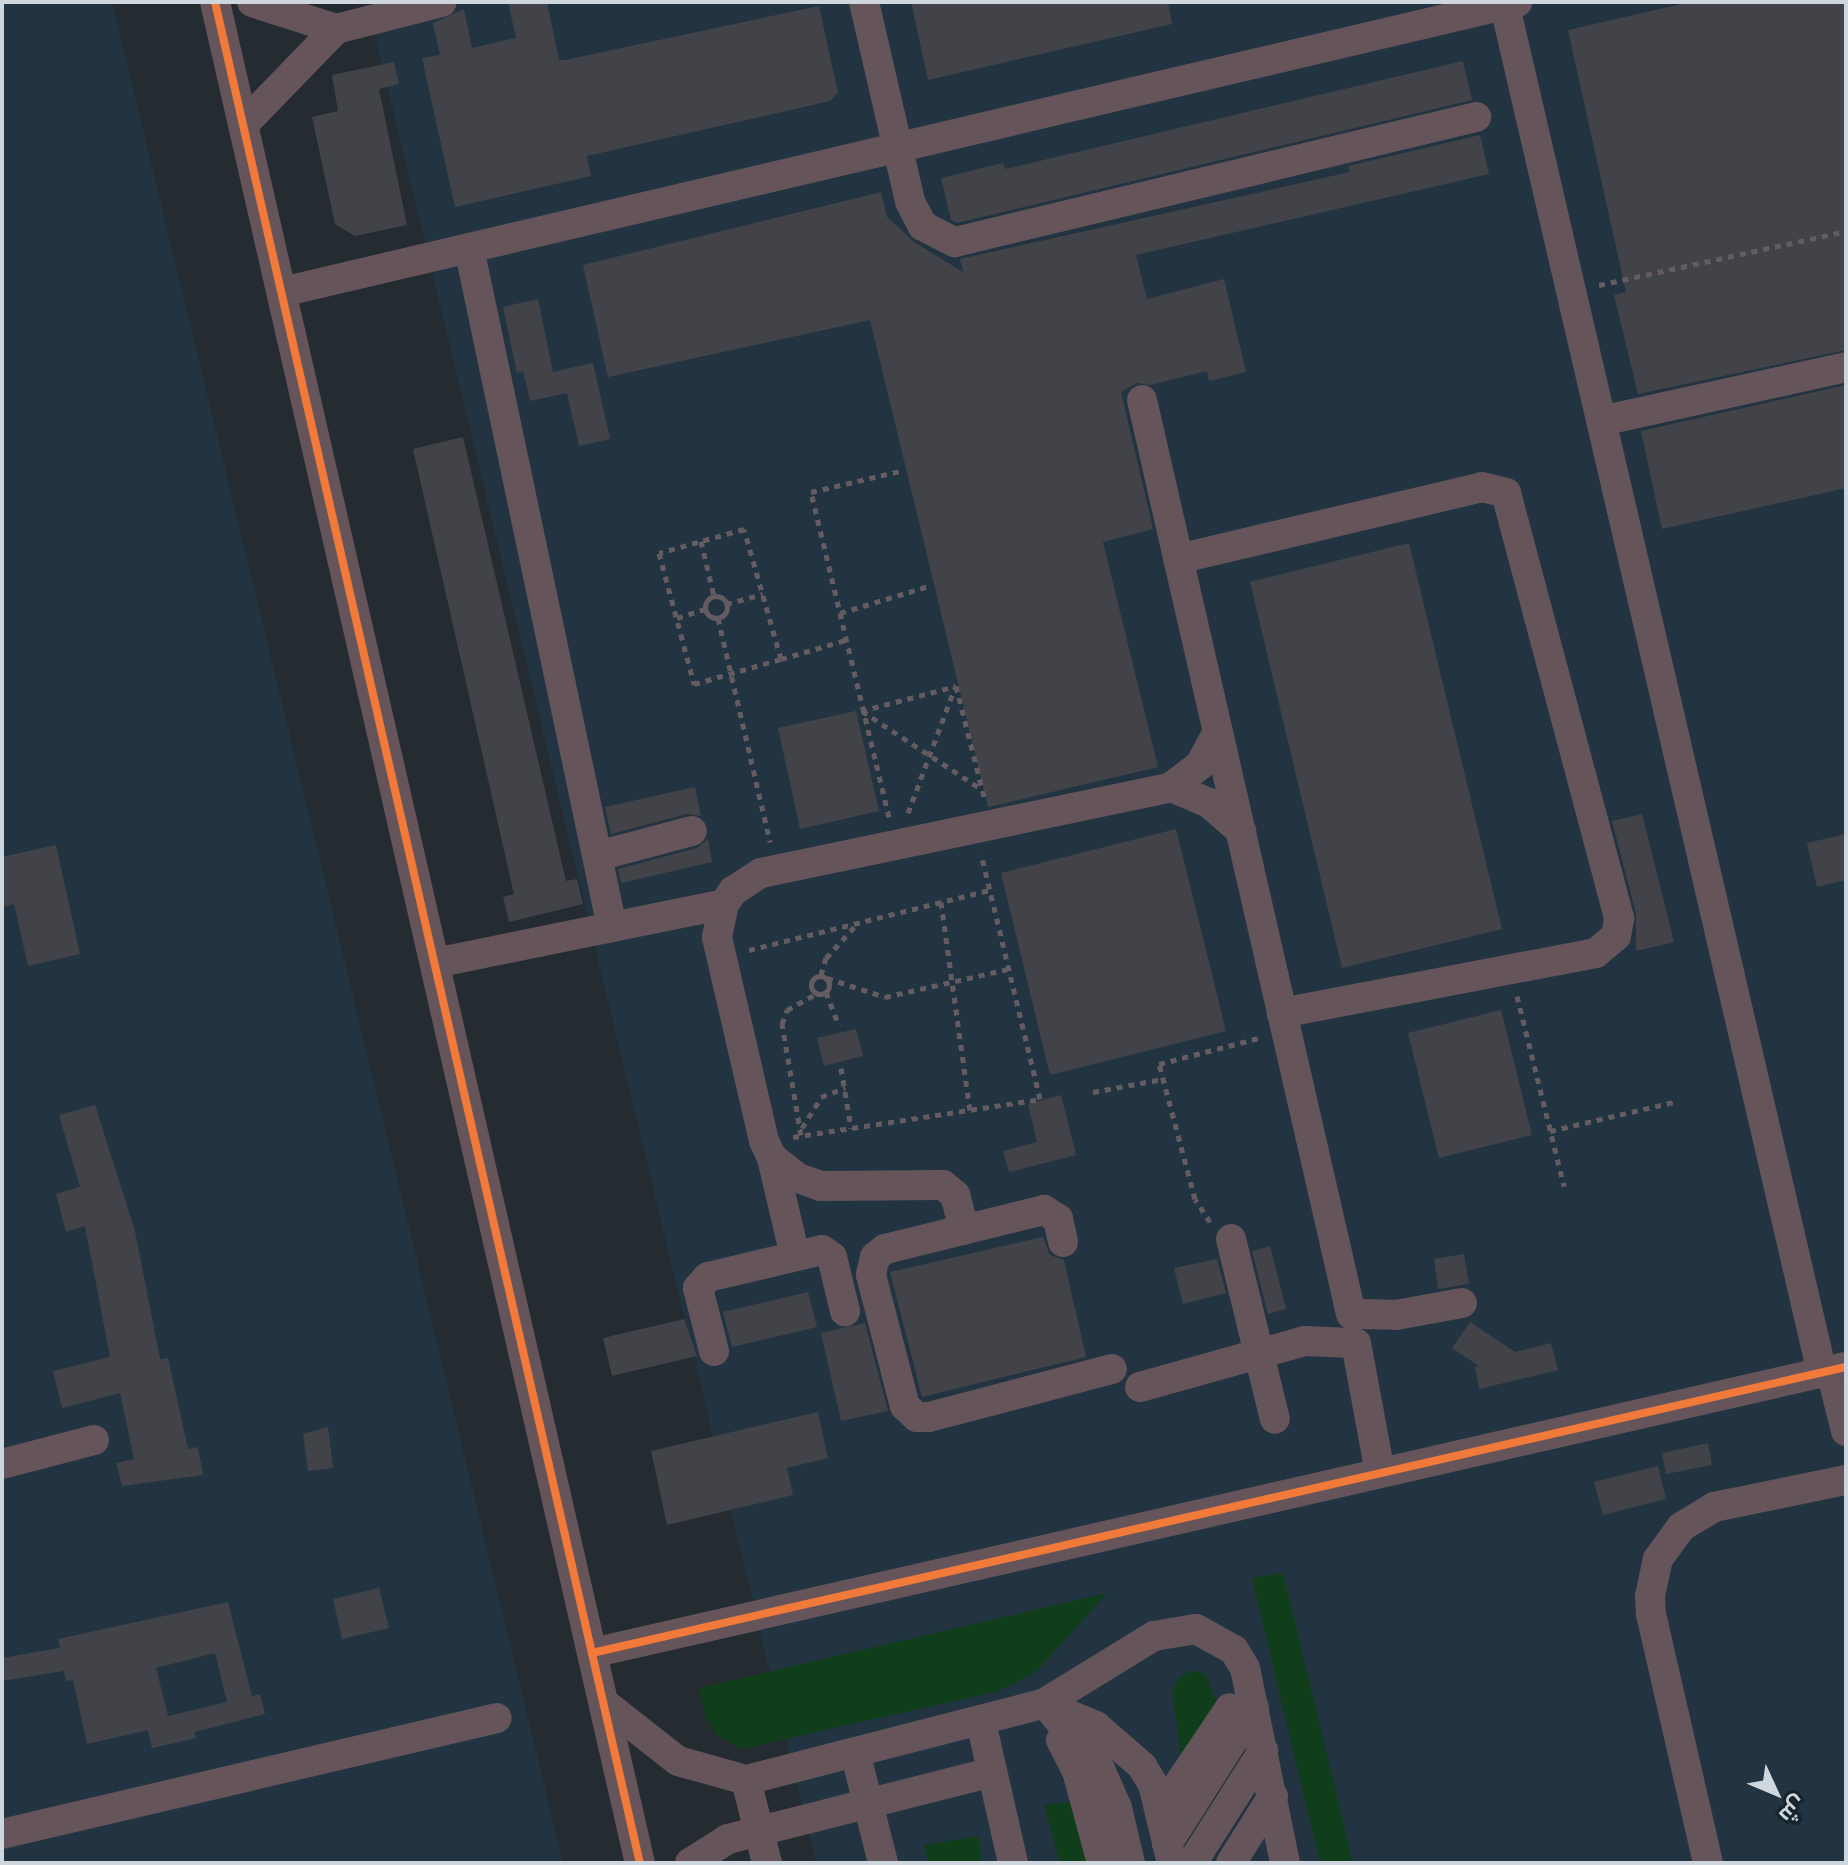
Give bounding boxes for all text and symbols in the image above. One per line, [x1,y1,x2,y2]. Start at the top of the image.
north arrow [1736,1753,1816,1833]
text: ش [1774,1790,1812,1829]

